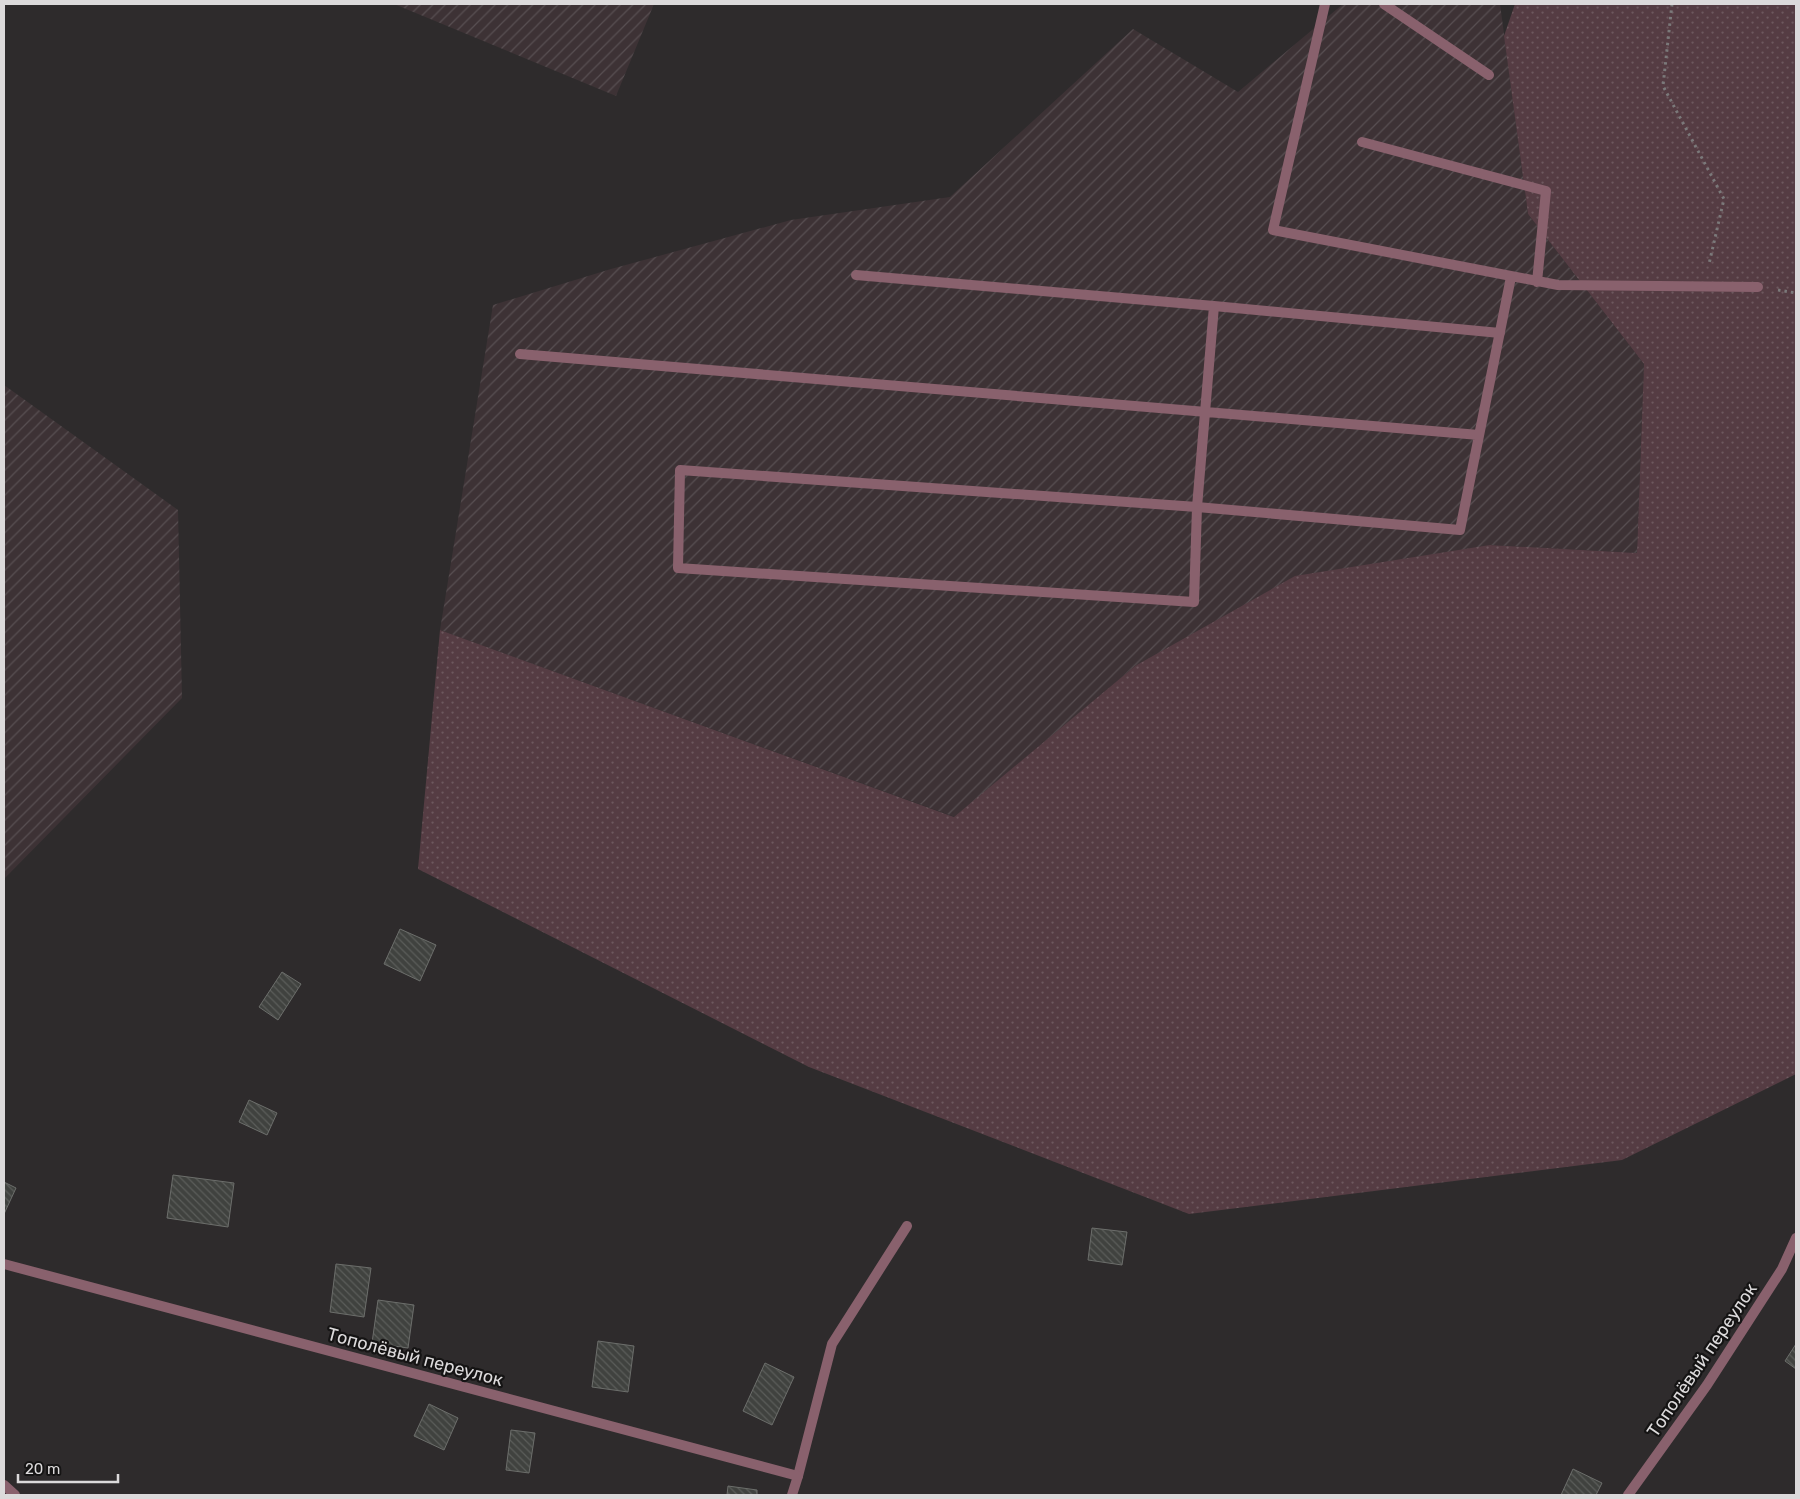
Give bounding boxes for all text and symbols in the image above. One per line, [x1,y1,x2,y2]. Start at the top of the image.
street label: Тополёвый переулок [1642,1278,1762,1441]
street label: Тополёвый переулок [325,1323,506,1391]
scale bar [18,1452,118,1484]
text: 20 m [25,1460,60,1478]

